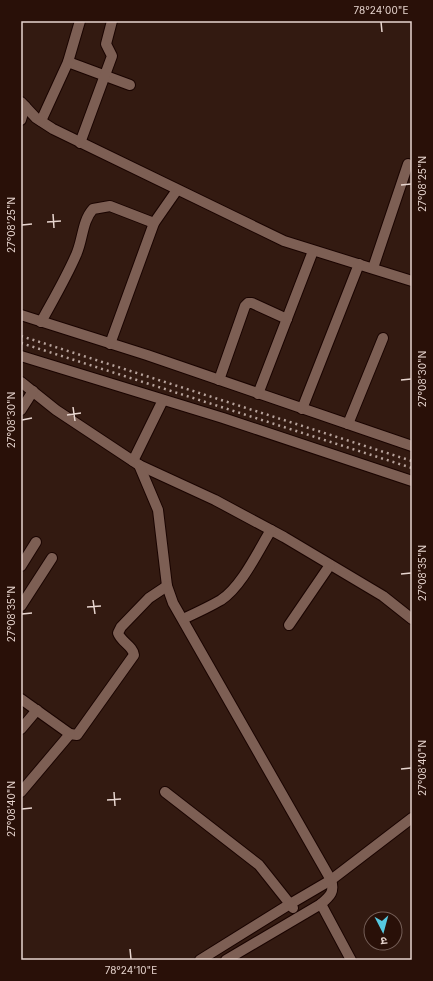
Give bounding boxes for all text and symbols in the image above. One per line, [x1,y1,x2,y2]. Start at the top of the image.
text: 78°24'00"E [354,4,408,16]
text: 27°08'25"N [416,156,428,212]
text: 27°08'25"N [5,197,17,253]
text: 27°08'30"N [416,351,428,407]
text: 27°08'30"N [5,392,17,448]
text: 27°08'35"N [416,545,428,601]
text: 27°08'35"N [5,586,17,642]
text: 27°08'40"N [416,740,428,796]
text: 27°08'40"N [5,781,17,837]
north arrow [363,911,403,951]
text: उ [380,934,388,948]
text: 78°24'10"E [105,964,157,976]

